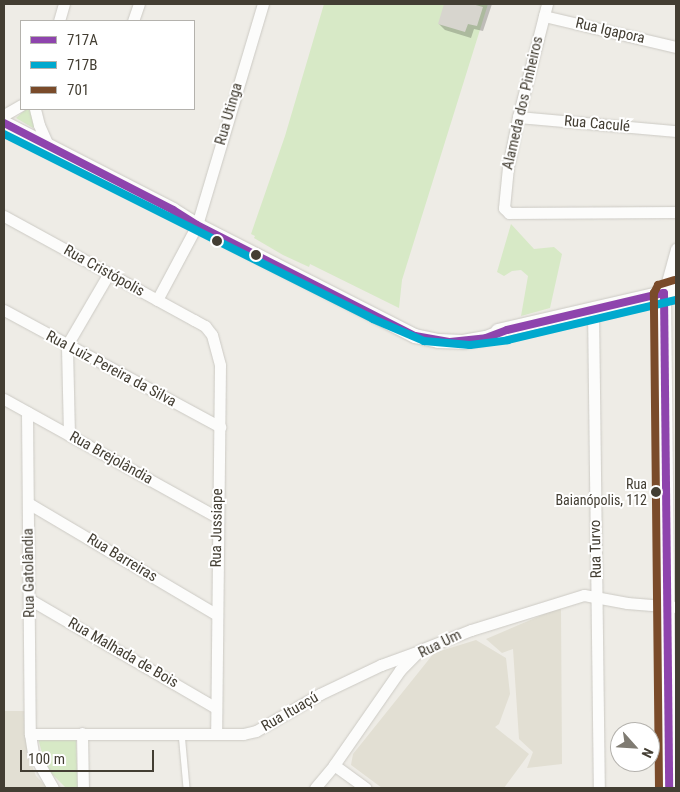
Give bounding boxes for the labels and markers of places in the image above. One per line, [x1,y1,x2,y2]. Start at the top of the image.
unlabelled marker [212,236,222,246]
unlabelled marker [251,250,261,260]
place label: Rua Baianópolis, 112 [555,476,647,508]
marker: Rua Baianópolis, 112 [651,487,661,497]

